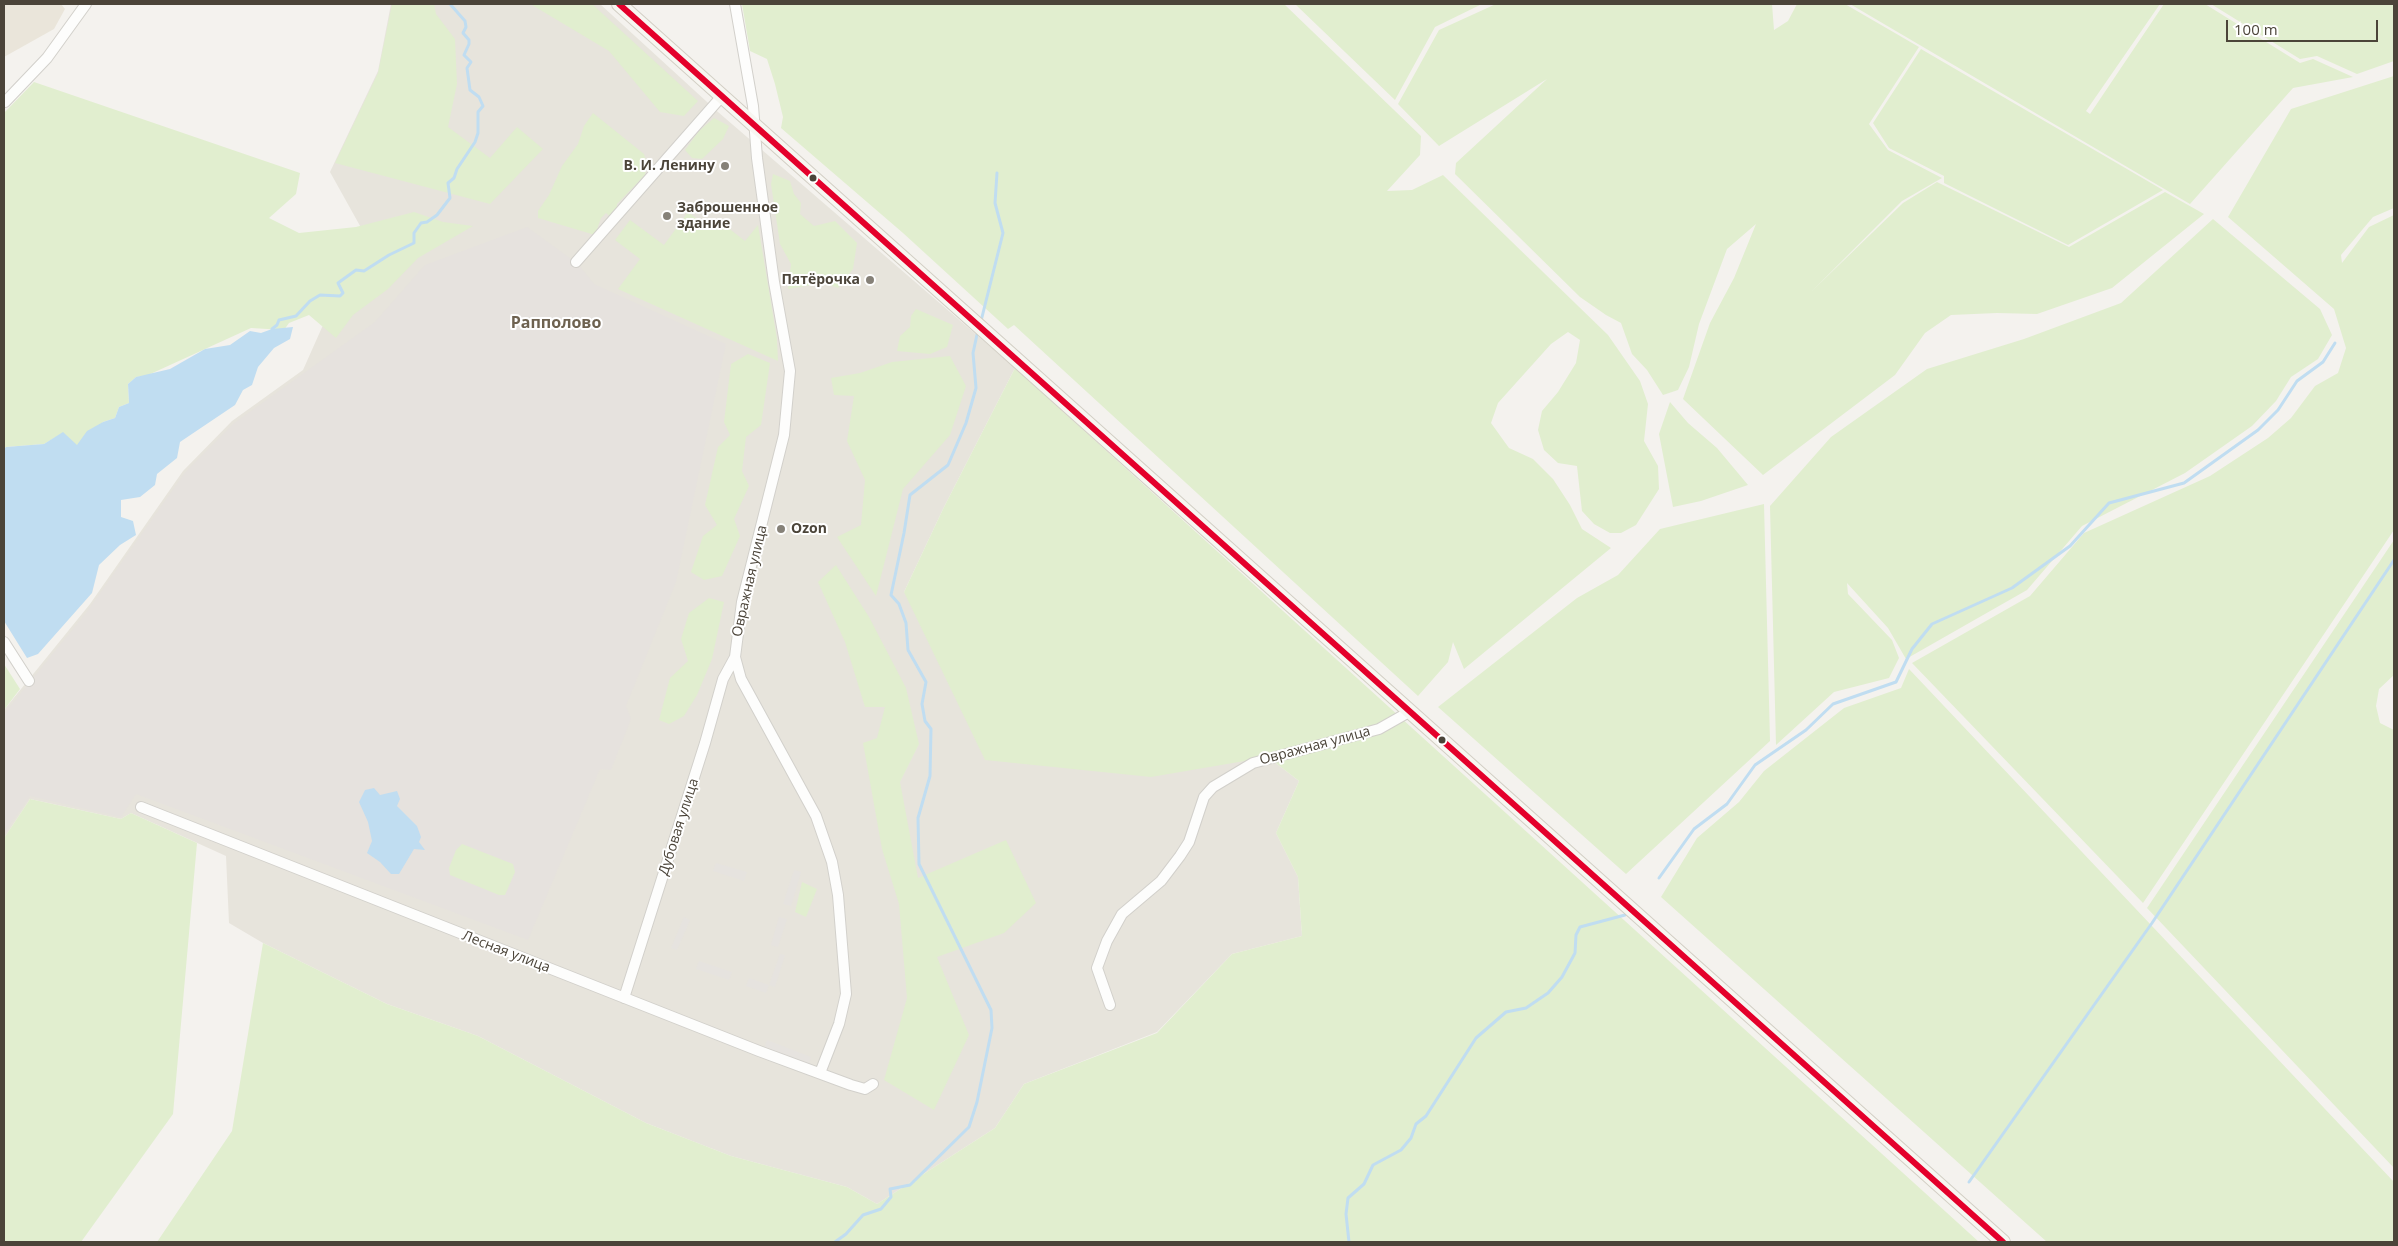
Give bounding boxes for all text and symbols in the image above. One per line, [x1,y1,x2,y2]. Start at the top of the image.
scale bar [2228,10,2380,42]
text: 100 m [2234,19,2278,39]
place label: В. И. Ленину [624,158,715,174]
marker: В. И. Ленину [719,160,731,172]
unlabelled marker [808,173,818,183]
place label: Заброшенное здание [677,200,778,232]
marker: Заброшенное здание [661,210,673,222]
place label: Пятёрочка [781,272,860,288]
marker: Пятёрочка [864,274,876,286]
district label: Рапполово [511,313,601,333]
place label: Ozon [791,521,827,537]
marker: Ozon [775,523,787,535]
street label: Овражная улица [729,524,771,638]
street label: Овражная улица [1258,723,1372,769]
unlabelled marker [1437,735,1447,745]
street label: Дубовая улица [655,776,703,878]
street label: Лесная улица [460,928,552,976]

